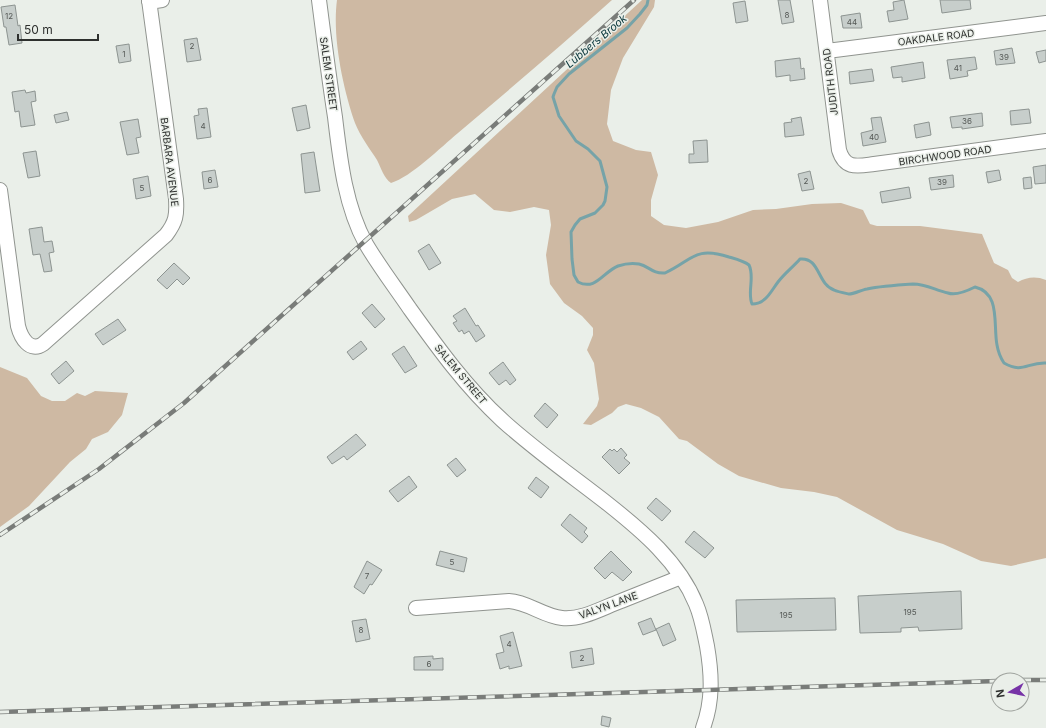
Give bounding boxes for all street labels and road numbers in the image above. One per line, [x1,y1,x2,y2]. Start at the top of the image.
street label: OAKDALE ROAD [897,26,975,48]
street label: SALEM STREET [318,36,340,112]
street label: JUDITH ROAD [820,48,840,116]
street label: BARBARA AVENUE [159,117,181,207]
street label: BIRCHWOOD ROAD [898,143,992,167]
street label: SALEM STREET [432,342,490,406]
street label: VALYN LANE [577,589,639,621]

